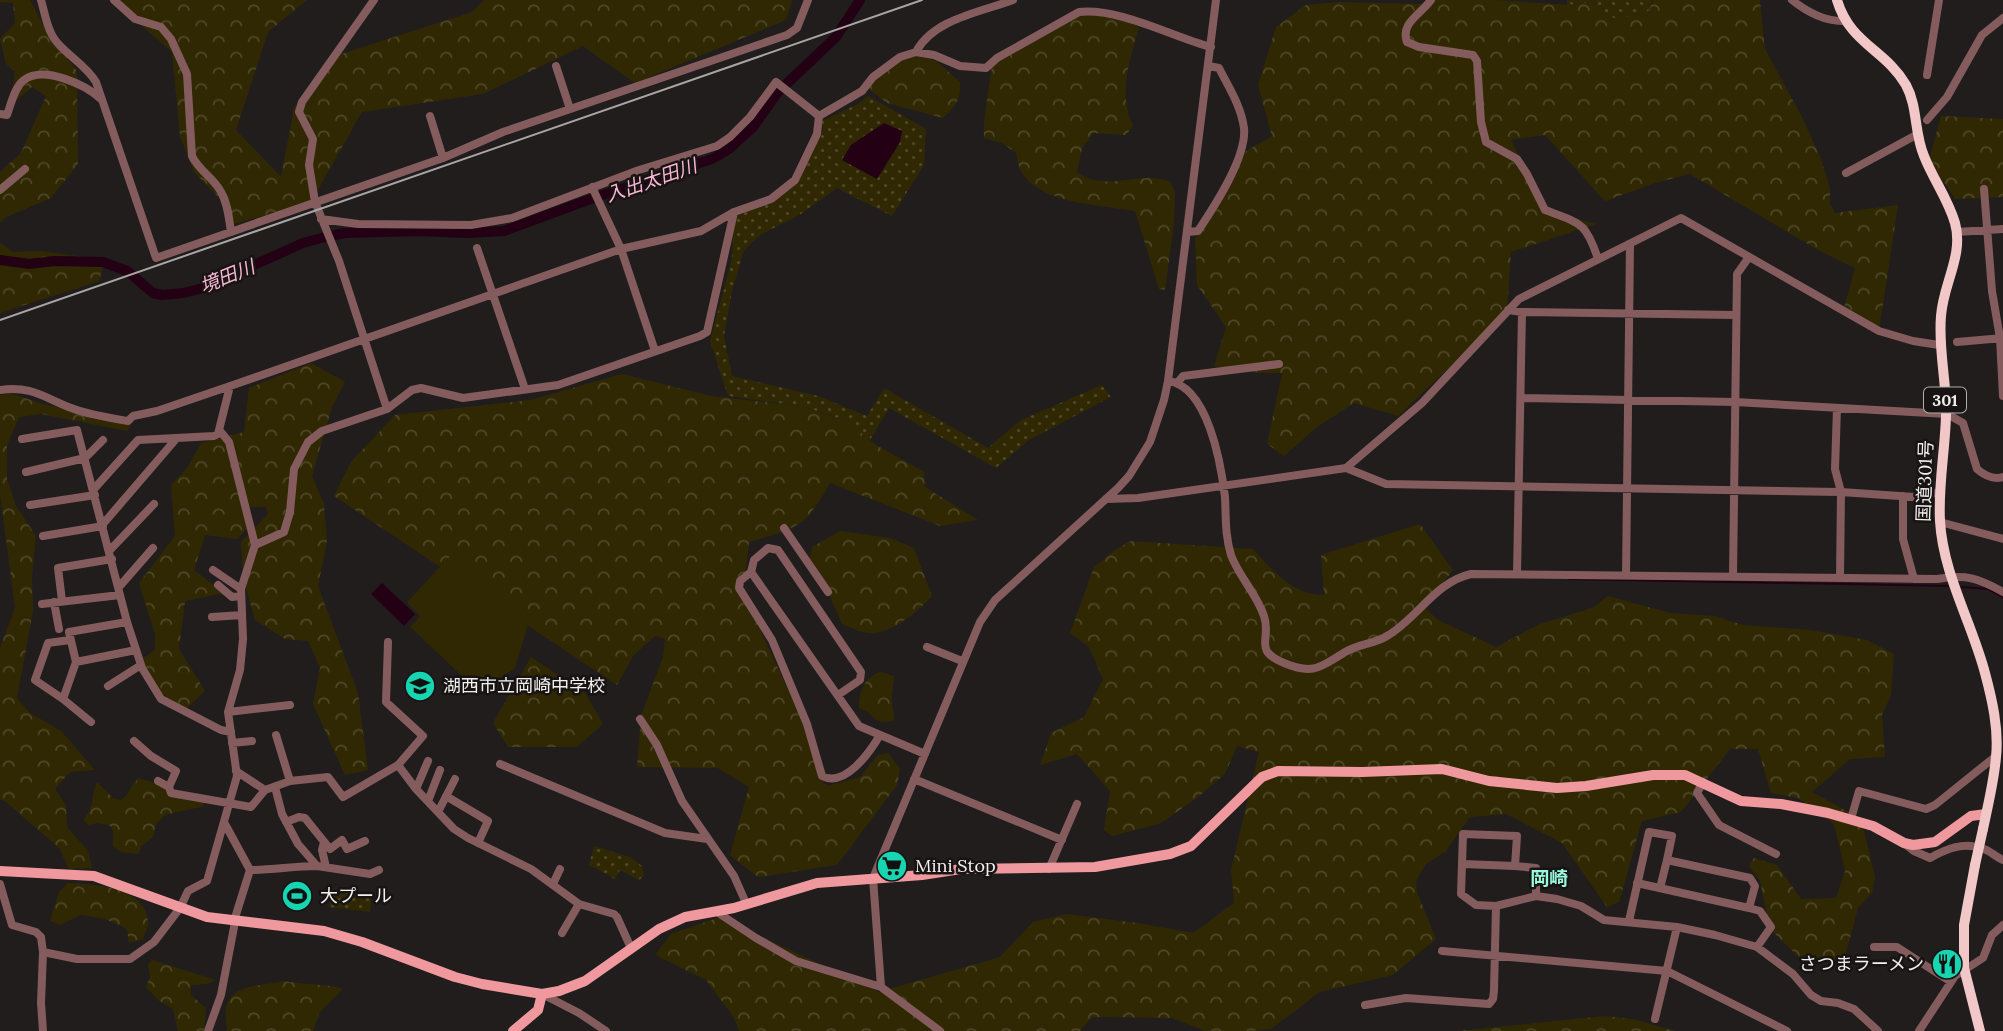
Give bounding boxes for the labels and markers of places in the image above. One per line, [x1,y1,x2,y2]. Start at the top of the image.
school or university icon: 湖西市立岡崎中学校 [403,669,437,703]
place label: 湖西市立岡崎中学校 [443,674,605,697]
supermarket icon: Mini Stop [875,849,909,883]
place label: Mini Stop [915,854,996,877]
sports icon: 大プール [280,879,314,913]
place label: 大プール [320,884,392,907]
restaurant icon: さつまラーメン [1930,947,1964,981]
place label: さつまラーメン [1799,952,1924,975]

